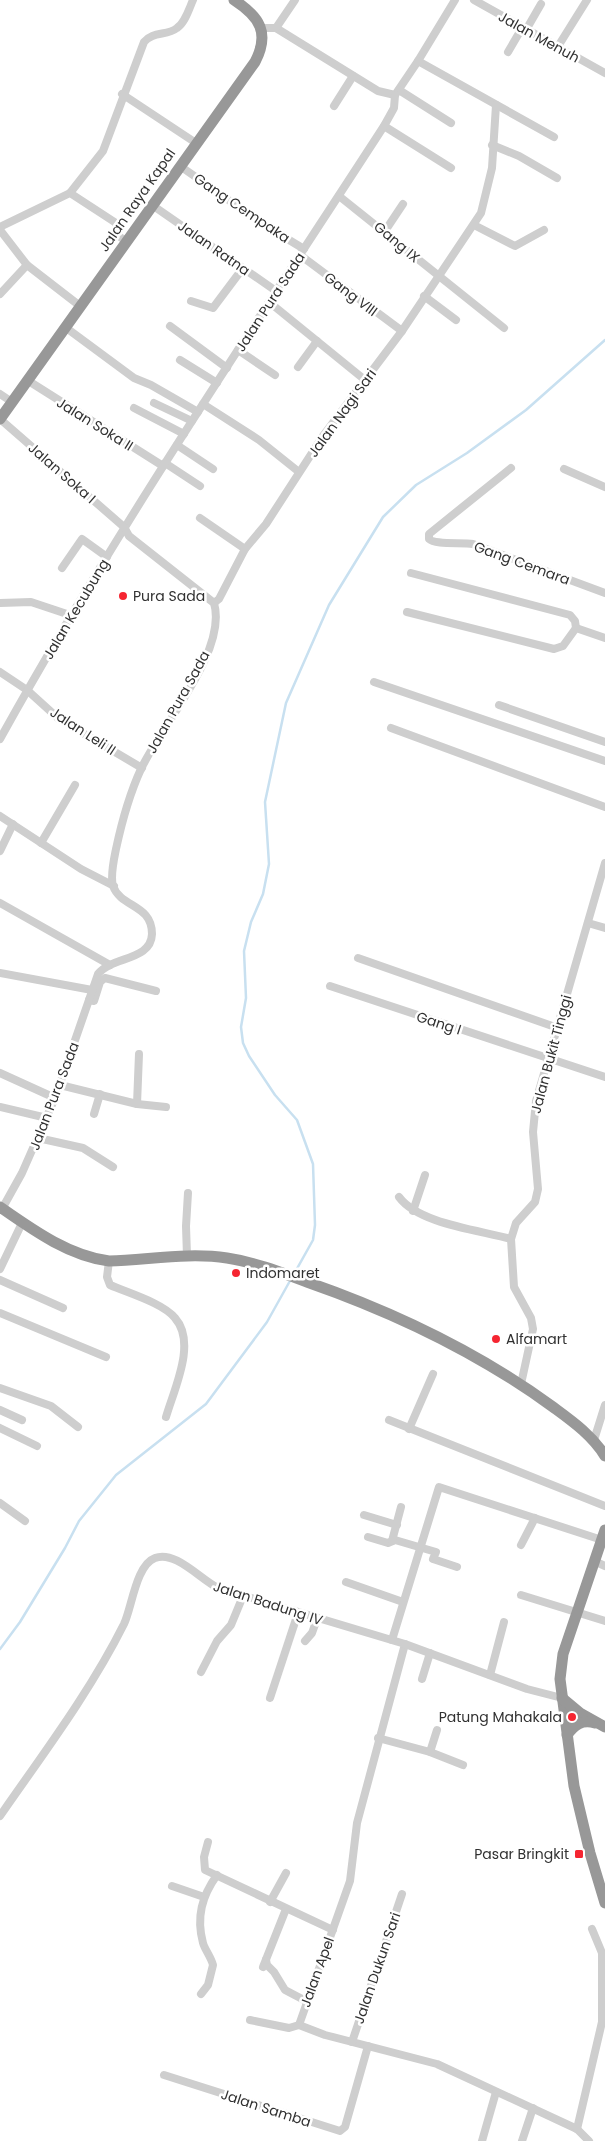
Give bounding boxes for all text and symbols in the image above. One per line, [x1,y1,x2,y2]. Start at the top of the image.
street label: Jalan Menuh [495,6,583,68]
street label: Jalan Raya Kapal [94,144,180,256]
street label: Gang Cempaka [190,168,294,248]
street label: Jalan Ratna [174,216,254,280]
street label: Gang IX [370,217,425,267]
street label: Jalan Pura Sada [230,249,310,355]
street label: Gang VIII [320,267,382,321]
street label: Jalan Nagi Sari [303,365,381,461]
street label: Jalan Soka II [53,392,137,456]
street label: Jalan Soka I [24,438,100,508]
street label: Gang Cemara [471,536,573,590]
street label: Jalan Kecubung [38,555,114,663]
place label: Pura Sada [133,586,205,606]
marker: Pura Sada [117,590,129,602]
street label: Jalan Pura Sada [141,647,215,757]
street label: Jalan Leli II [46,702,120,760]
street label: Jalan Bukit Tinggi [526,993,576,1115]
street label: Gang I [414,1006,464,1040]
street label: Jalan Pura Sada [24,1039,84,1153]
place label: Indomaret [246,1263,320,1283]
marker: Indomaret [230,1267,242,1279]
place label: Alfamart [506,1329,567,1349]
marker: Alfamart [490,1333,502,1345]
street label: Jalan Badung IV [211,1576,326,1630]
place label: Patung Mahakala [439,1707,562,1727]
marker: Patung Mahakala [566,1711,578,1723]
place label: Pasar Bringkit [474,1844,569,1864]
marker: Pasar Bringkit [573,1848,585,1860]
street label: Jalan Dukun Sari [349,1910,405,2026]
street label: Jalan Apel [295,1934,339,2010]
street label: Jalan Samba [218,2084,314,2132]

